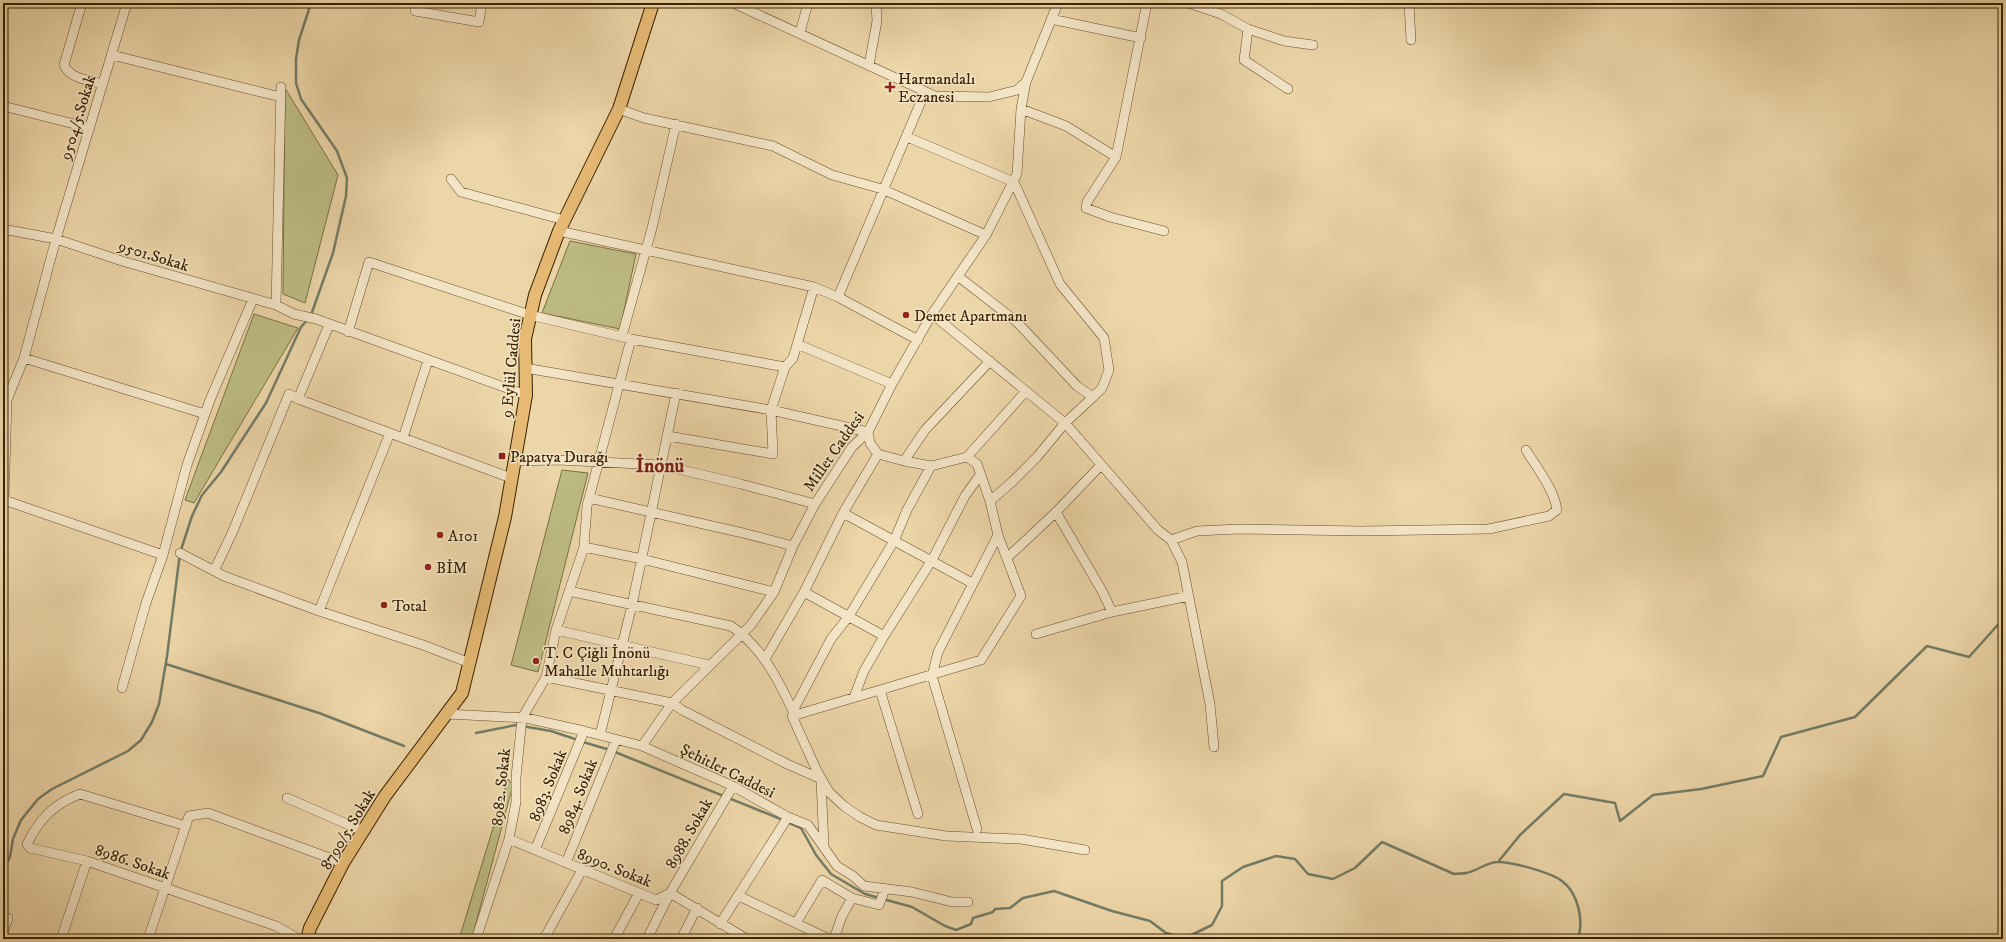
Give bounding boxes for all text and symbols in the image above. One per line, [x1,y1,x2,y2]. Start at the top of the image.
place label: Harmandalı Eczanesi [898,69,975,107]
street label: 9504/5.Sokak [55,72,100,163]
marker: Harmandalı Eczanesi [885,82,895,92]
street label: 9501.Sokak [115,235,192,276]
place label: Demet Apartmanı [914,306,1027,326]
marker: Demet Apartmanı [901,310,911,320]
street label: 9 Eylül Caddesi [497,317,525,420]
street label: Millet Caddesi [799,408,869,495]
place label: Papatya Durağı [510,447,608,467]
marker: Papatya Durağı [497,451,507,461]
district label: İnönü [636,453,685,479]
place label: A101 [448,526,479,546]
marker: A101 [435,530,445,540]
place label: BİM [436,558,467,578]
marker: BİM [423,562,433,572]
place label: Total [392,596,427,616]
marker: Total [379,600,389,610]
place label: T. C Çiğli İnönü Mahalle Muhtarlığı [544,643,669,681]
marker: T. C Çiğli İnönü Mahalle Muhtarlığı [531,656,541,666]
street label: Şehitler Caddesi [677,739,778,802]
street label: 8983. Sokak [524,746,571,824]
street label: 8982. Sokak [487,747,515,827]
street label: 8984. Sokak [554,756,602,837]
street label: 8790/5. Sokak [316,785,380,874]
street label: 8988. Sokak [661,795,717,872]
street label: 8986. Sokak [92,840,173,884]
street label: 8990. Sokak [574,844,655,892]

